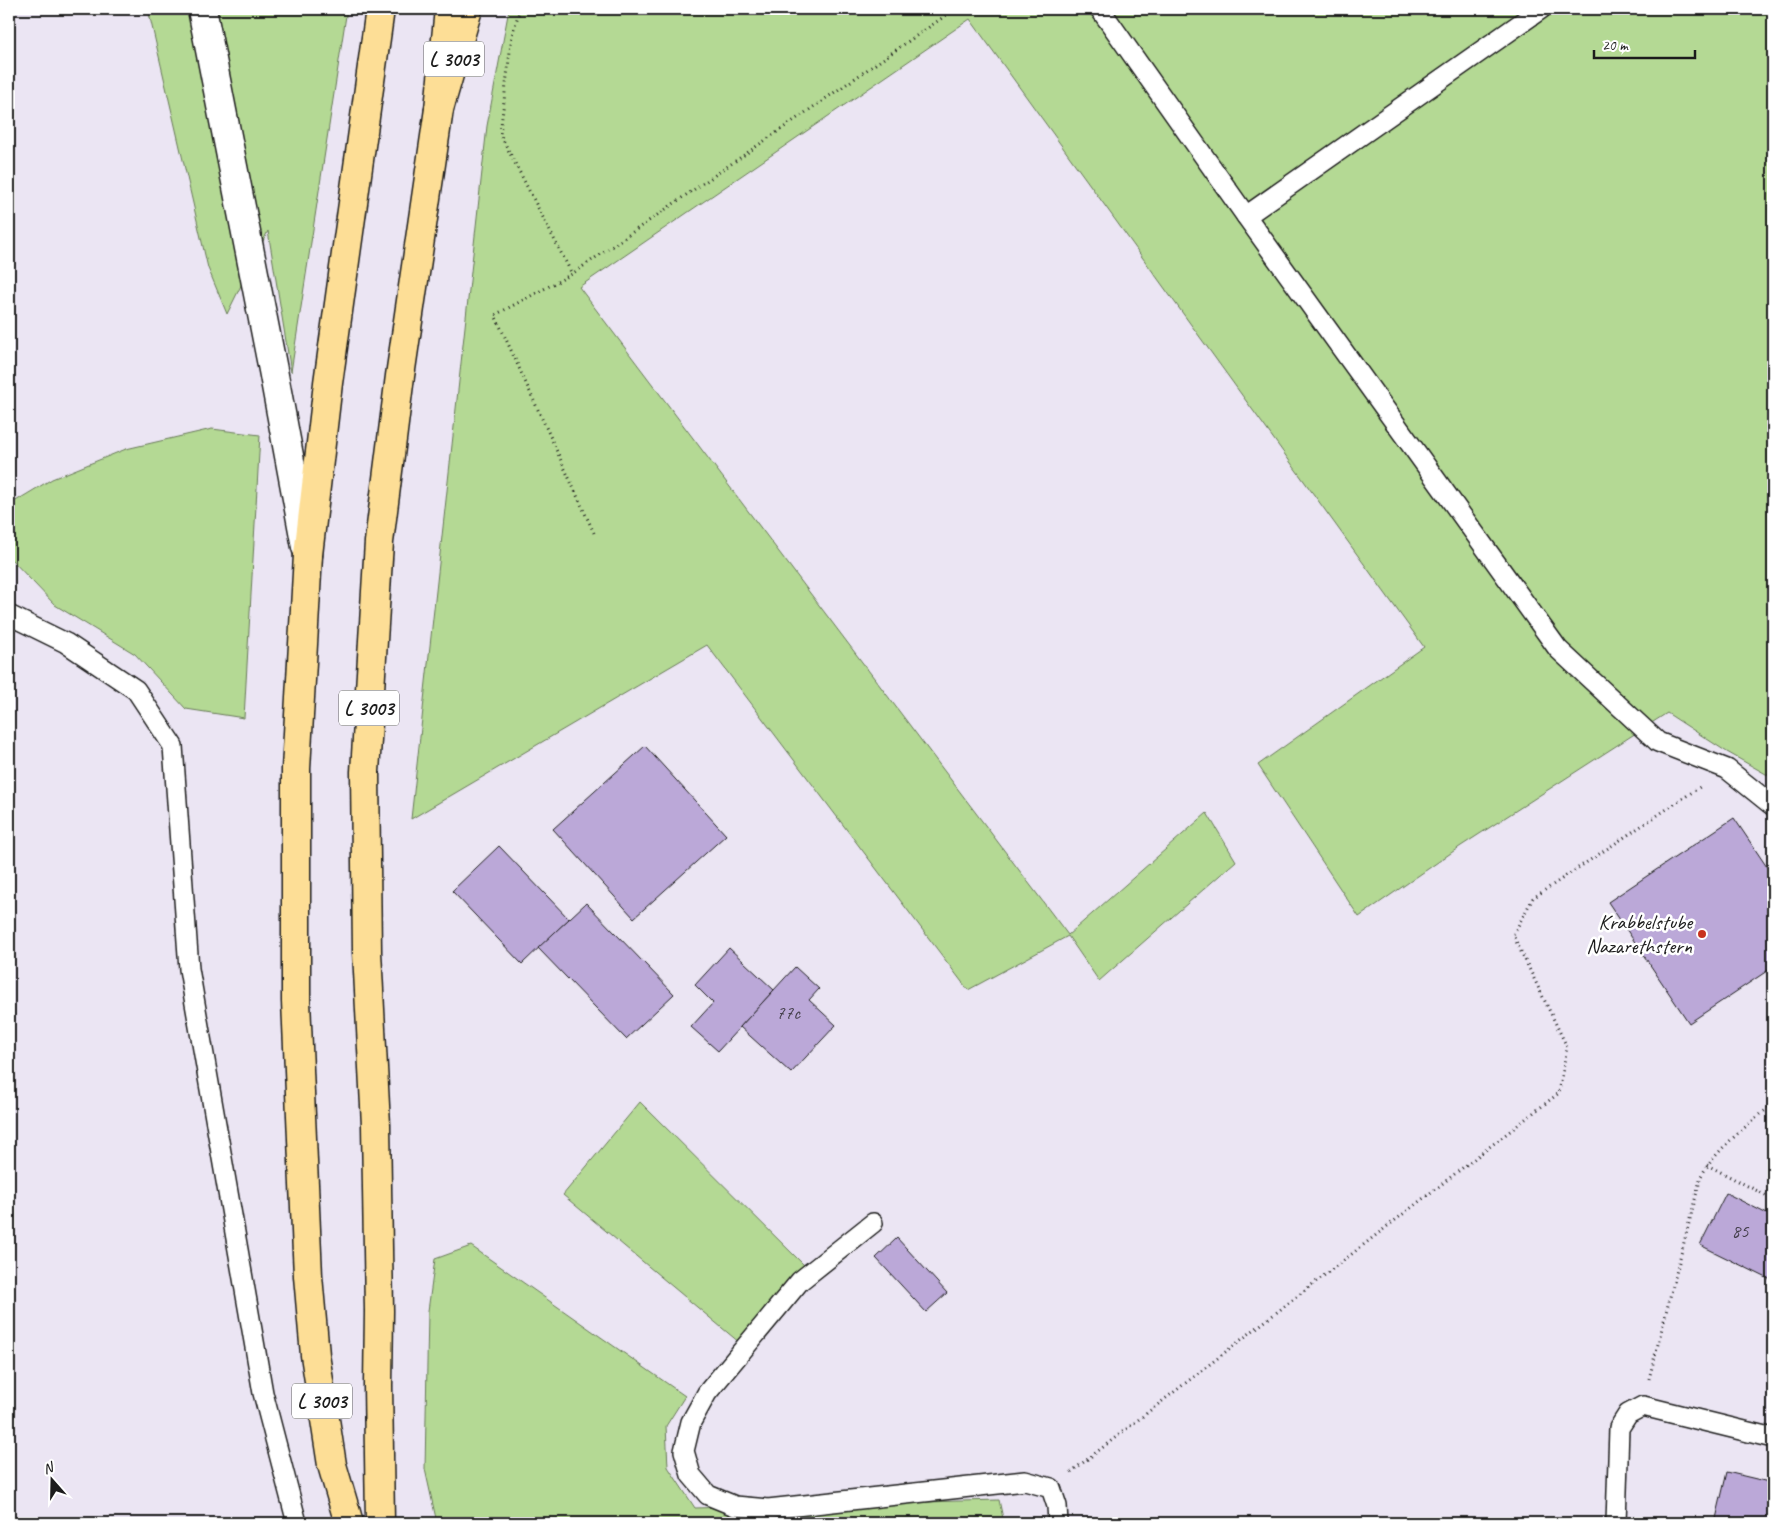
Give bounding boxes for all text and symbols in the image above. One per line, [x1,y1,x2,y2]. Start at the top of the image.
scale bar [1594,28,1696,60]
text: 20 m [1602,36,1629,55]
road number: L 3003 [424,42,484,76]
road number: L 3003 [339,690,399,726]
place label: Krabbelstube Nazarethstern [1586,909,1694,959]
marker: Krabbelstube Nazarethstern [1696,928,1708,940]
house number: 77c [776,1001,801,1025]
house number: 85 [1731,1219,1750,1243]
road number: L 3003 [292,1384,352,1418]
north arrow [28,1454,78,1504]
text: N [41,1458,57,1478]

